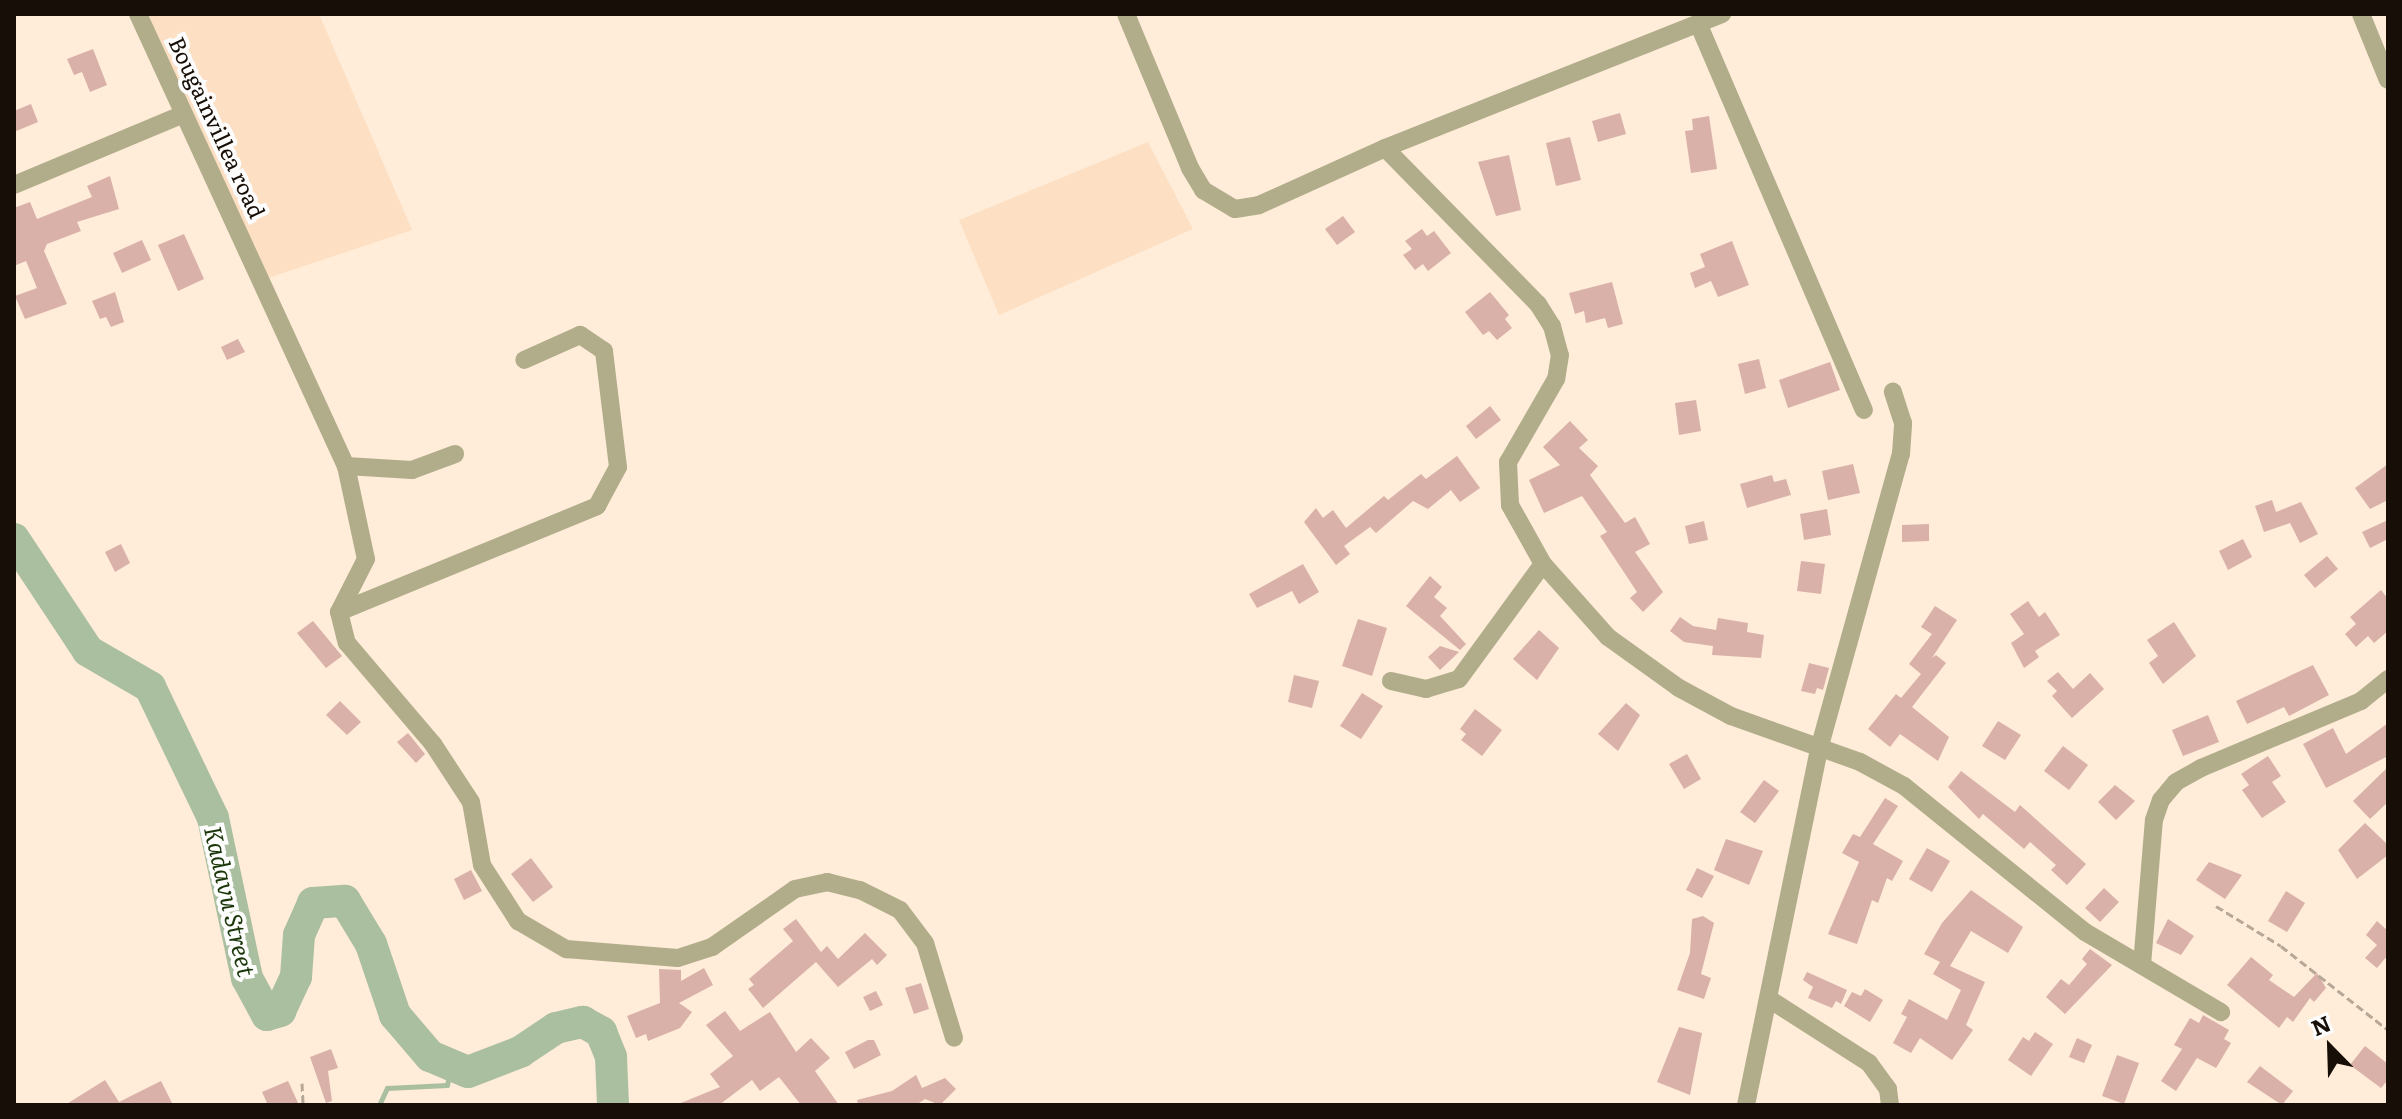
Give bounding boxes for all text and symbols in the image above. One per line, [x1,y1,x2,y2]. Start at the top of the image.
street label: Bougainvillea road [164,32,272,222]
water label: Kadavu Street [200,823,262,979]
text: N [2305,1006,2335,1043]
north arrow [2290,1007,2370,1087]

